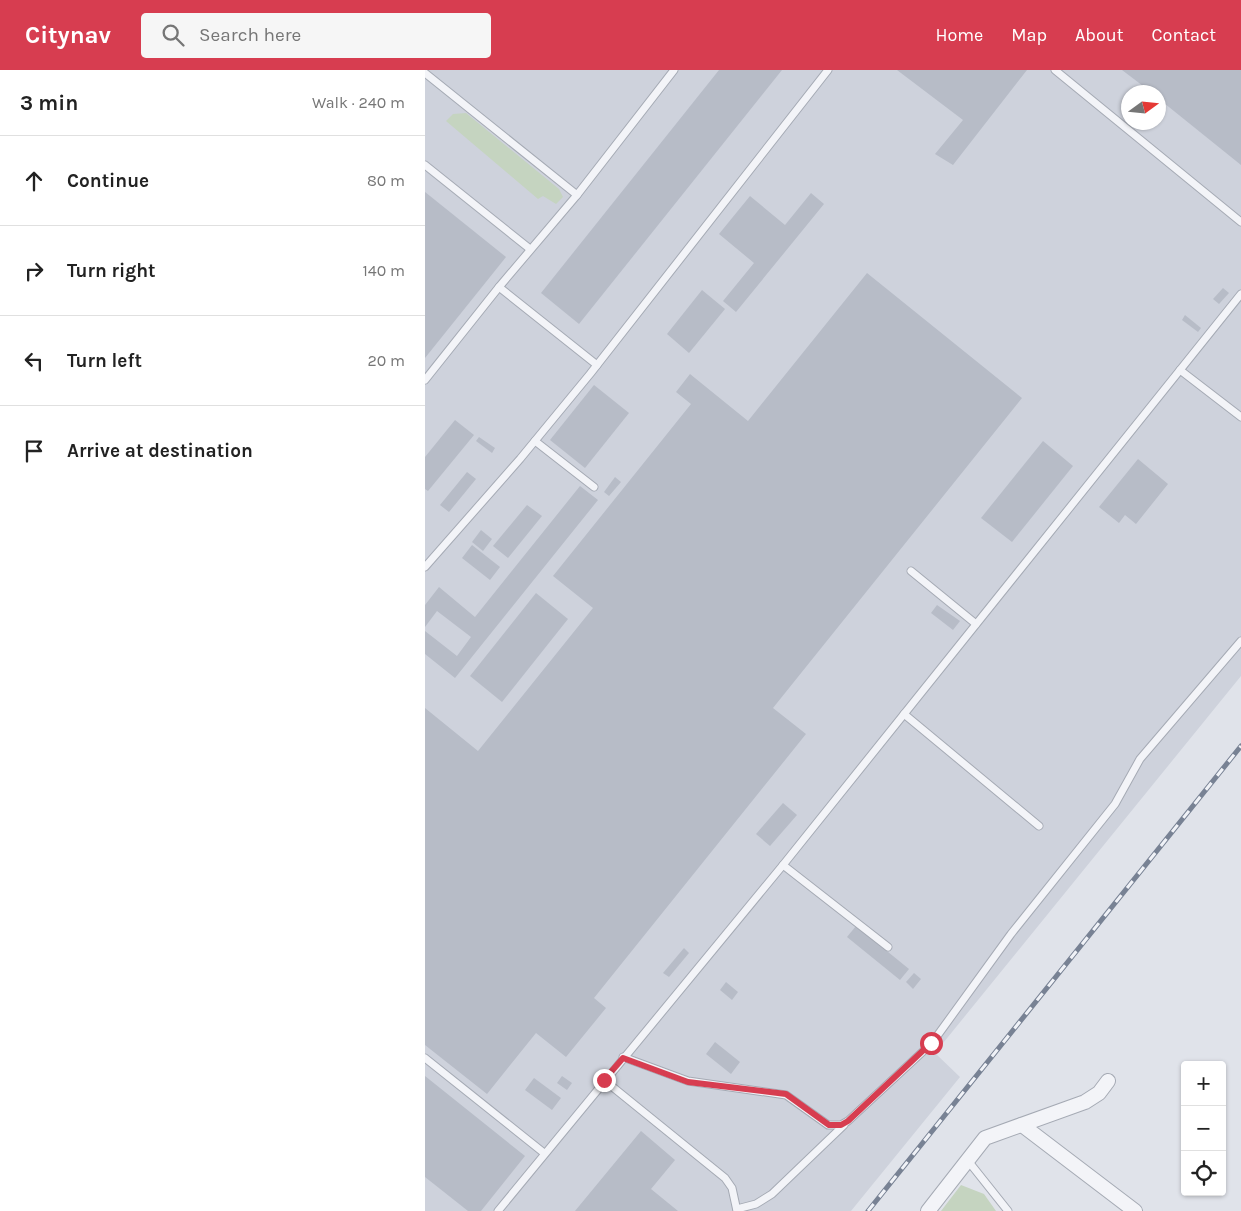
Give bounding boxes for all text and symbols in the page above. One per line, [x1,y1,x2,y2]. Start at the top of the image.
search box [141,13,491,58]
text: Citynav [25,21,111,49]
icon: search [159,21,187,49]
text: Search here [199,24,301,46]
text: Home [935,24,983,46]
text: Map [1011,24,1047,46]
text: About [1075,24,1124,46]
text: Contact [1152,24,1216,46]
north arrow [1121,85,1166,130]
text: 3 min [20,91,78,115]
text: Walk · 240 m [312,93,405,112]
icon: ahead [20,167,48,195]
text: Continue [67,170,149,192]
text: 80 m [367,171,405,190]
icon: right [20,257,48,285]
text: Turn right [67,260,156,282]
text: 140 m [363,261,405,280]
icon: left [20,347,48,375]
text: Turn left [67,350,142,372]
text: 20 m [367,351,405,370]
icon: arrive [20,437,48,465]
text: Arrive at destination [67,440,253,462]
route start [920,1032,943,1055]
map controls [1181,1061,1226,1196]
button: + [1181,1061,1226,1106]
route end [593,1069,616,1092]
button: − [1181,1106,1226,1151]
button: locate [1181,1151,1226,1196]

